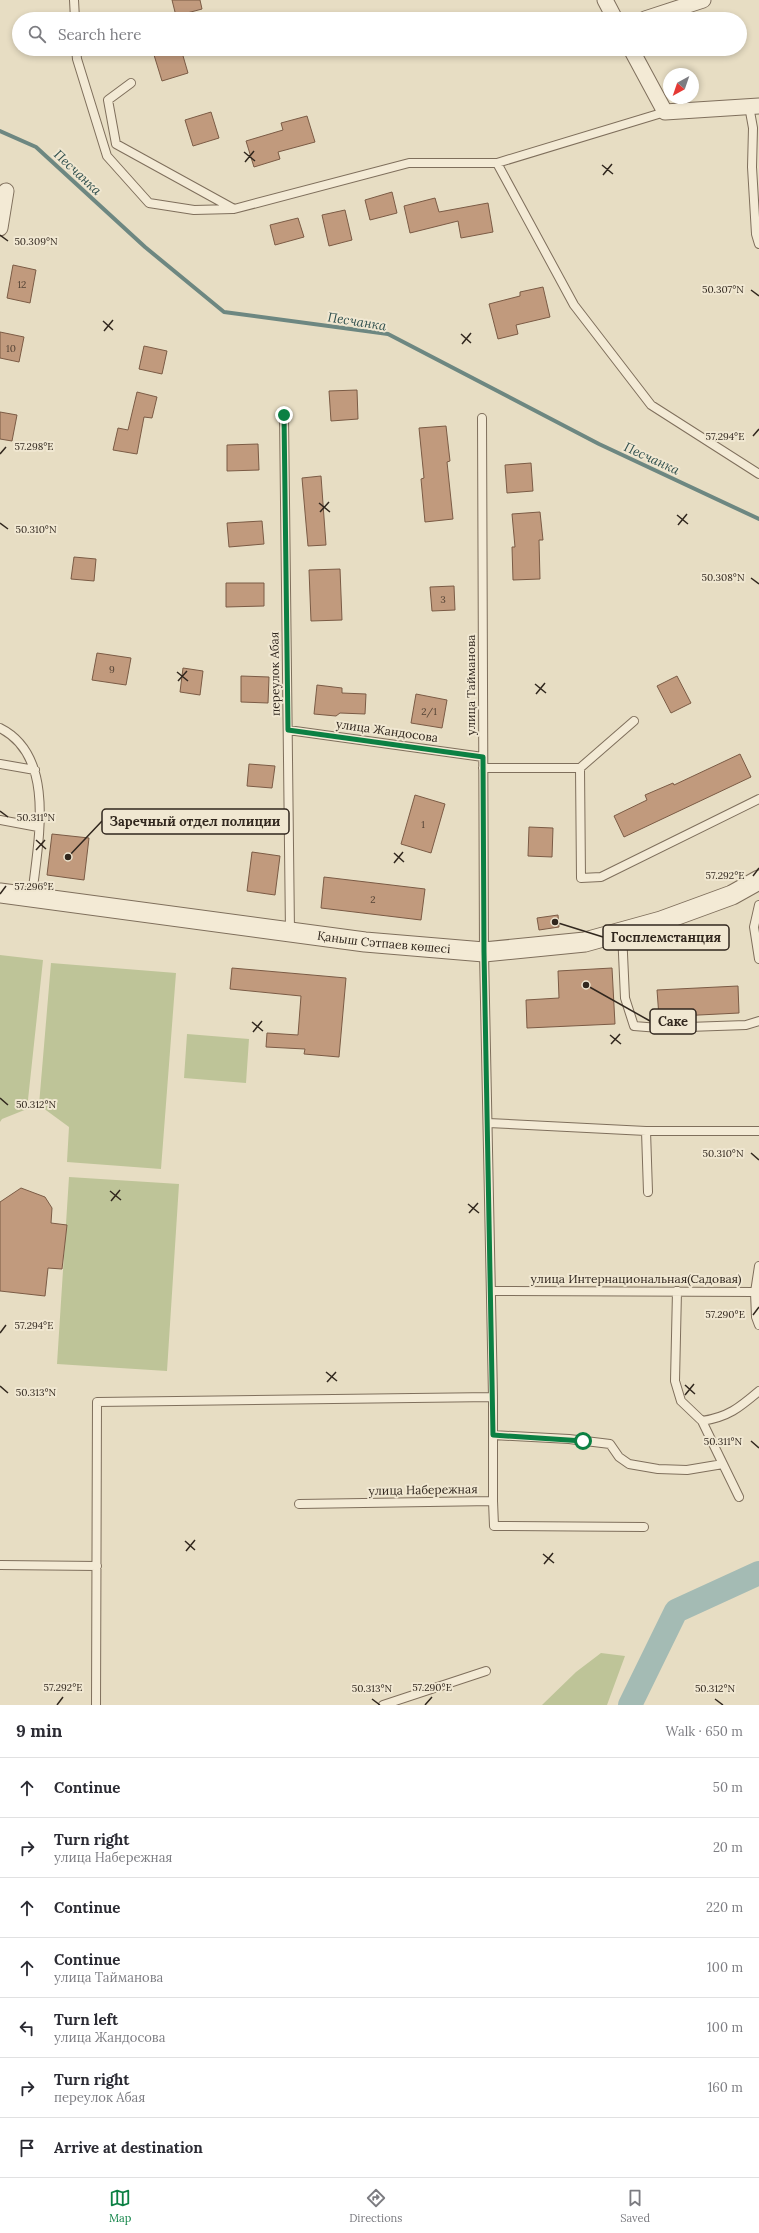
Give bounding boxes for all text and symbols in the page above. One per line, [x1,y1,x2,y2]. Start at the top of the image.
search box [12,12,747,56]
icon: search [26,23,48,45]
text: Search here [58,25,141,44]
north arrow [663,68,699,104]
water label: Песчанка [50,146,106,199]
text: 50.309°N [14,235,58,248]
house number: 12 [17,278,27,291]
text: 50.307°N [702,283,744,296]
water label: Песчанка [326,308,388,335]
house number: 10 [6,342,16,355]
route end [275,406,293,424]
text: 57.294°E [706,430,744,443]
water label: Песчанка [621,438,683,479]
text: 57.298°E [14,440,54,453]
text: 50.310°N [15,523,57,536]
text: 50.308°N [701,571,745,584]
house number: 3 [440,593,446,606]
street label: переулок Абая [266,632,283,716]
street label: улица Тайманова [463,635,478,735]
house number: 9 [109,663,115,676]
house number: 2/1 [421,705,437,718]
street label: улица Жандосова [335,716,439,745]
callout: Заречный отдел полиции [102,809,289,834]
text: 50.311°N [17,811,56,824]
text: Заречный отдел полиции [110,813,281,830]
house number: 1 [421,818,425,831]
text: 57.292°E [706,869,744,882]
text: 57.296°E [14,880,54,893]
house number: 2 [370,893,376,906]
callout: Госплемстанция [603,925,729,950]
street label: Қаныш Сәтпаев көшесі [316,928,451,956]
text: Госплемстанция [611,929,721,946]
callout: Саке [650,1009,696,1034]
text: Саке [658,1013,688,1030]
text: 50.312°N [16,1098,56,1111]
text: 50.310°N [702,1147,744,1160]
street label: улица Интернациональная(Садовая) [530,1271,742,1287]
text: 57.290°E [705,1308,745,1321]
text: 57.294°E [15,1319,53,1332]
text: 50.313°N [16,1386,57,1399]
route start [574,1432,592,1450]
text: 50.311°N [704,1435,743,1448]
street label: улица Набережная [368,1481,478,1498]
text: 57.292°E [44,1681,82,1694]
text: 57.290°E [412,1681,452,1694]
text: 50.313°N [352,1682,393,1695]
text: 50.312°N [695,1682,735,1695]
text: 9 min [16,1720,62,1742]
text: Walk · 650 m [666,1723,743,1740]
icon: ahead [16,1777,38,1799]
text: Continue [54,1778,120,1797]
text: 50 m [713,1779,743,1796]
text: Turn right [54,1830,130,1849]
icon: right [16,1837,38,1859]
text: 20 m [713,1839,743,1856]
text: улица Набережная [54,1849,172,1866]
icon: ahead [16,1897,38,1919]
text: Continue [54,1898,120,1917]
text: 220 m [706,1899,743,1916]
text: Continue [54,1950,120,1969]
icon: ahead [16,1957,38,1979]
text: 100 m [707,1959,743,1976]
text: улица Тайманова [54,1969,163,1986]
text: Turn left [54,2010,118,2029]
icon: left [16,2017,38,2039]
text: 100 m [707,2019,743,2036]
text: улица Жандосова [54,2029,165,2046]
text: Turn right [54,2070,130,2089]
icon: right [16,2077,38,2099]
text: 160 m [708,2079,743,2096]
text: переулок Абая [54,2089,145,2106]
icon: arrive [16,2137,38,2159]
text: Arrive at destination [54,2138,203,2157]
tab: Map [109,2187,131,2225]
tab: Directions [349,2187,402,2225]
tab: Saved [620,2187,650,2225]

